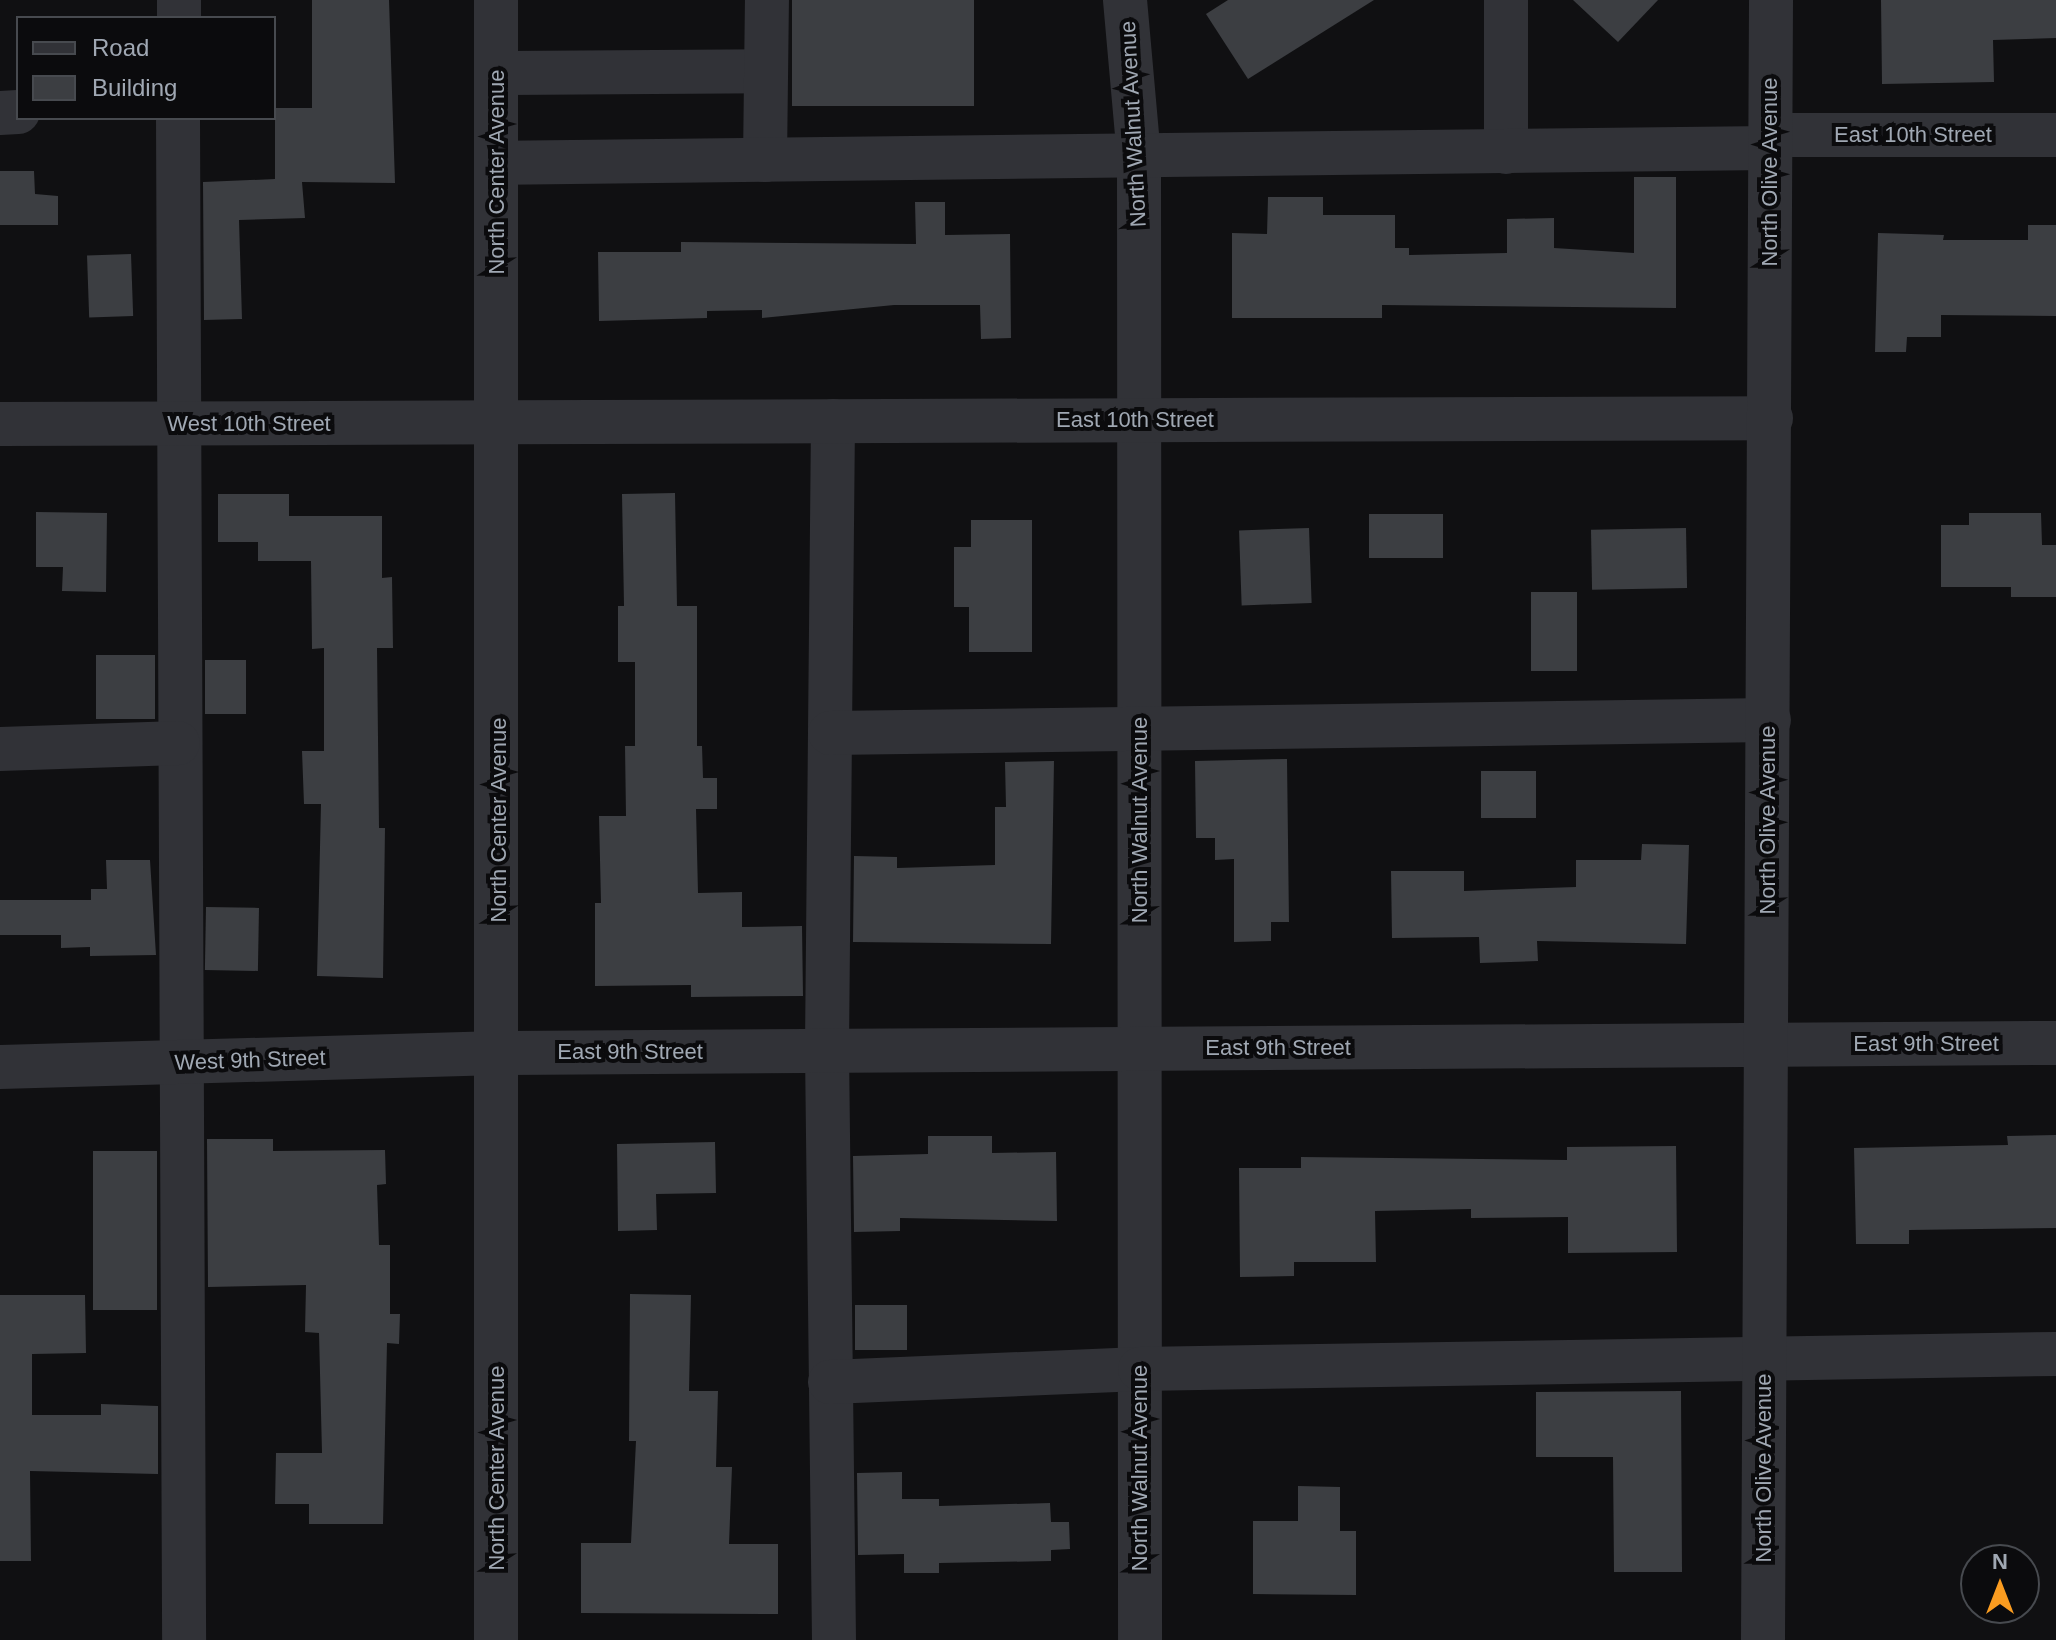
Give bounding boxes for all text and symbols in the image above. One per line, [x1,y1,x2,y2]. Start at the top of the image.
legend [16,16,276,120]
street label: North Walnut Avenue [1114,20,1152,228]
text: Road [92,34,149,61]
street label: North Center Avenue [484,69,510,275]
text: Building [92,74,177,101]
street label: North Olive Avenue [1757,77,1783,267]
street label: East 10th Street [1834,122,1992,148]
street label: East 10th Street [1056,407,1214,433]
street label: West 10th Street [167,411,331,437]
street label: North Walnut Avenue [1127,716,1153,924]
street label: North Center Avenue [486,717,512,923]
street label: North Olive Avenue [1755,725,1781,915]
street label: East 9th Street [1853,1031,1999,1057]
street label: East 9th Street [1205,1035,1351,1061]
street label: East 9th Street [557,1039,703,1065]
street label: West 9th Street [174,1044,326,1076]
street label: North Walnut Avenue [1127,1364,1153,1572]
street label: North Center Avenue [484,1365,510,1571]
street label: North Olive Avenue [1751,1373,1777,1563]
north arrow [1960,1544,2040,1624]
text: N [1992,1549,2008,1574]

